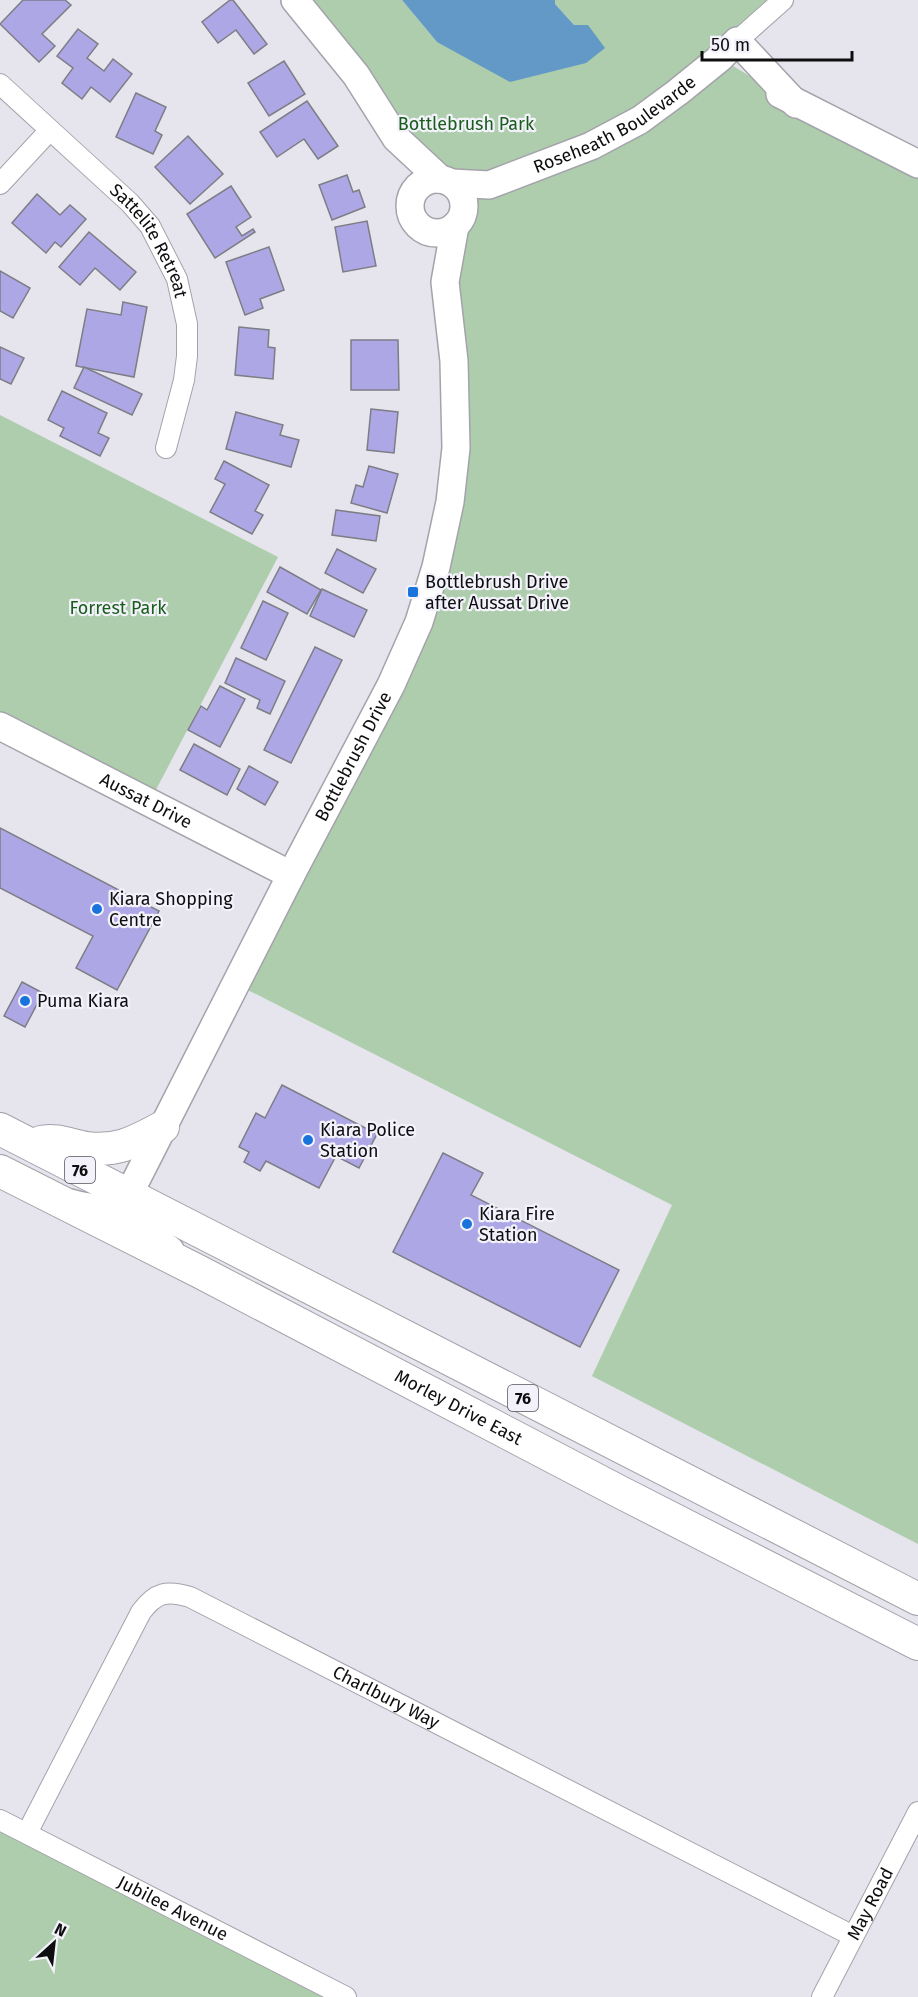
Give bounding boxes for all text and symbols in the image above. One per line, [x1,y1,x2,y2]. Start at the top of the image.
scale bar [702,24,852,62]
text: 50 m [711,34,750,56]
street label: Roseheath Boulevarde [530,71,700,178]
park label: Bottlebrush Park [398,113,535,135]
street label: Sattelite Retreat [105,179,192,301]
place label: Bottlebrush Drive after Aussat Drive [425,571,569,614]
marker: Bottlebrush Drive after Aussat Drive [406,585,420,599]
park label: Forrest Park [70,597,167,619]
street label: Bottlebrush Drive [310,688,397,825]
street label: Aussat Drive [96,768,196,833]
place label: Kiara Shopping Centre [109,888,233,931]
marker: Kiara Shopping Centre [90,902,104,916]
place label: Puma Kiara [37,990,129,1012]
marker: Puma Kiara [18,994,32,1008]
place label: Kiara Police Station [320,1119,415,1162]
marker: Kiara Police Station [301,1133,315,1147]
road number: 76 [65,1157,95,1183]
place label: Kiara Fire Station [479,1203,555,1246]
marker: Kiara Fire Station [460,1217,474,1231]
street label: Morley Drive East [391,1365,527,1450]
road number: 76 [508,1385,538,1411]
street label: Charlbury Way [329,1661,443,1734]
street label: May Road [842,1864,898,1944]
street label: Jubilee Avenue [114,1871,232,1946]
north arrow [24,1913,84,1973]
text: N [52,1919,70,1941]

